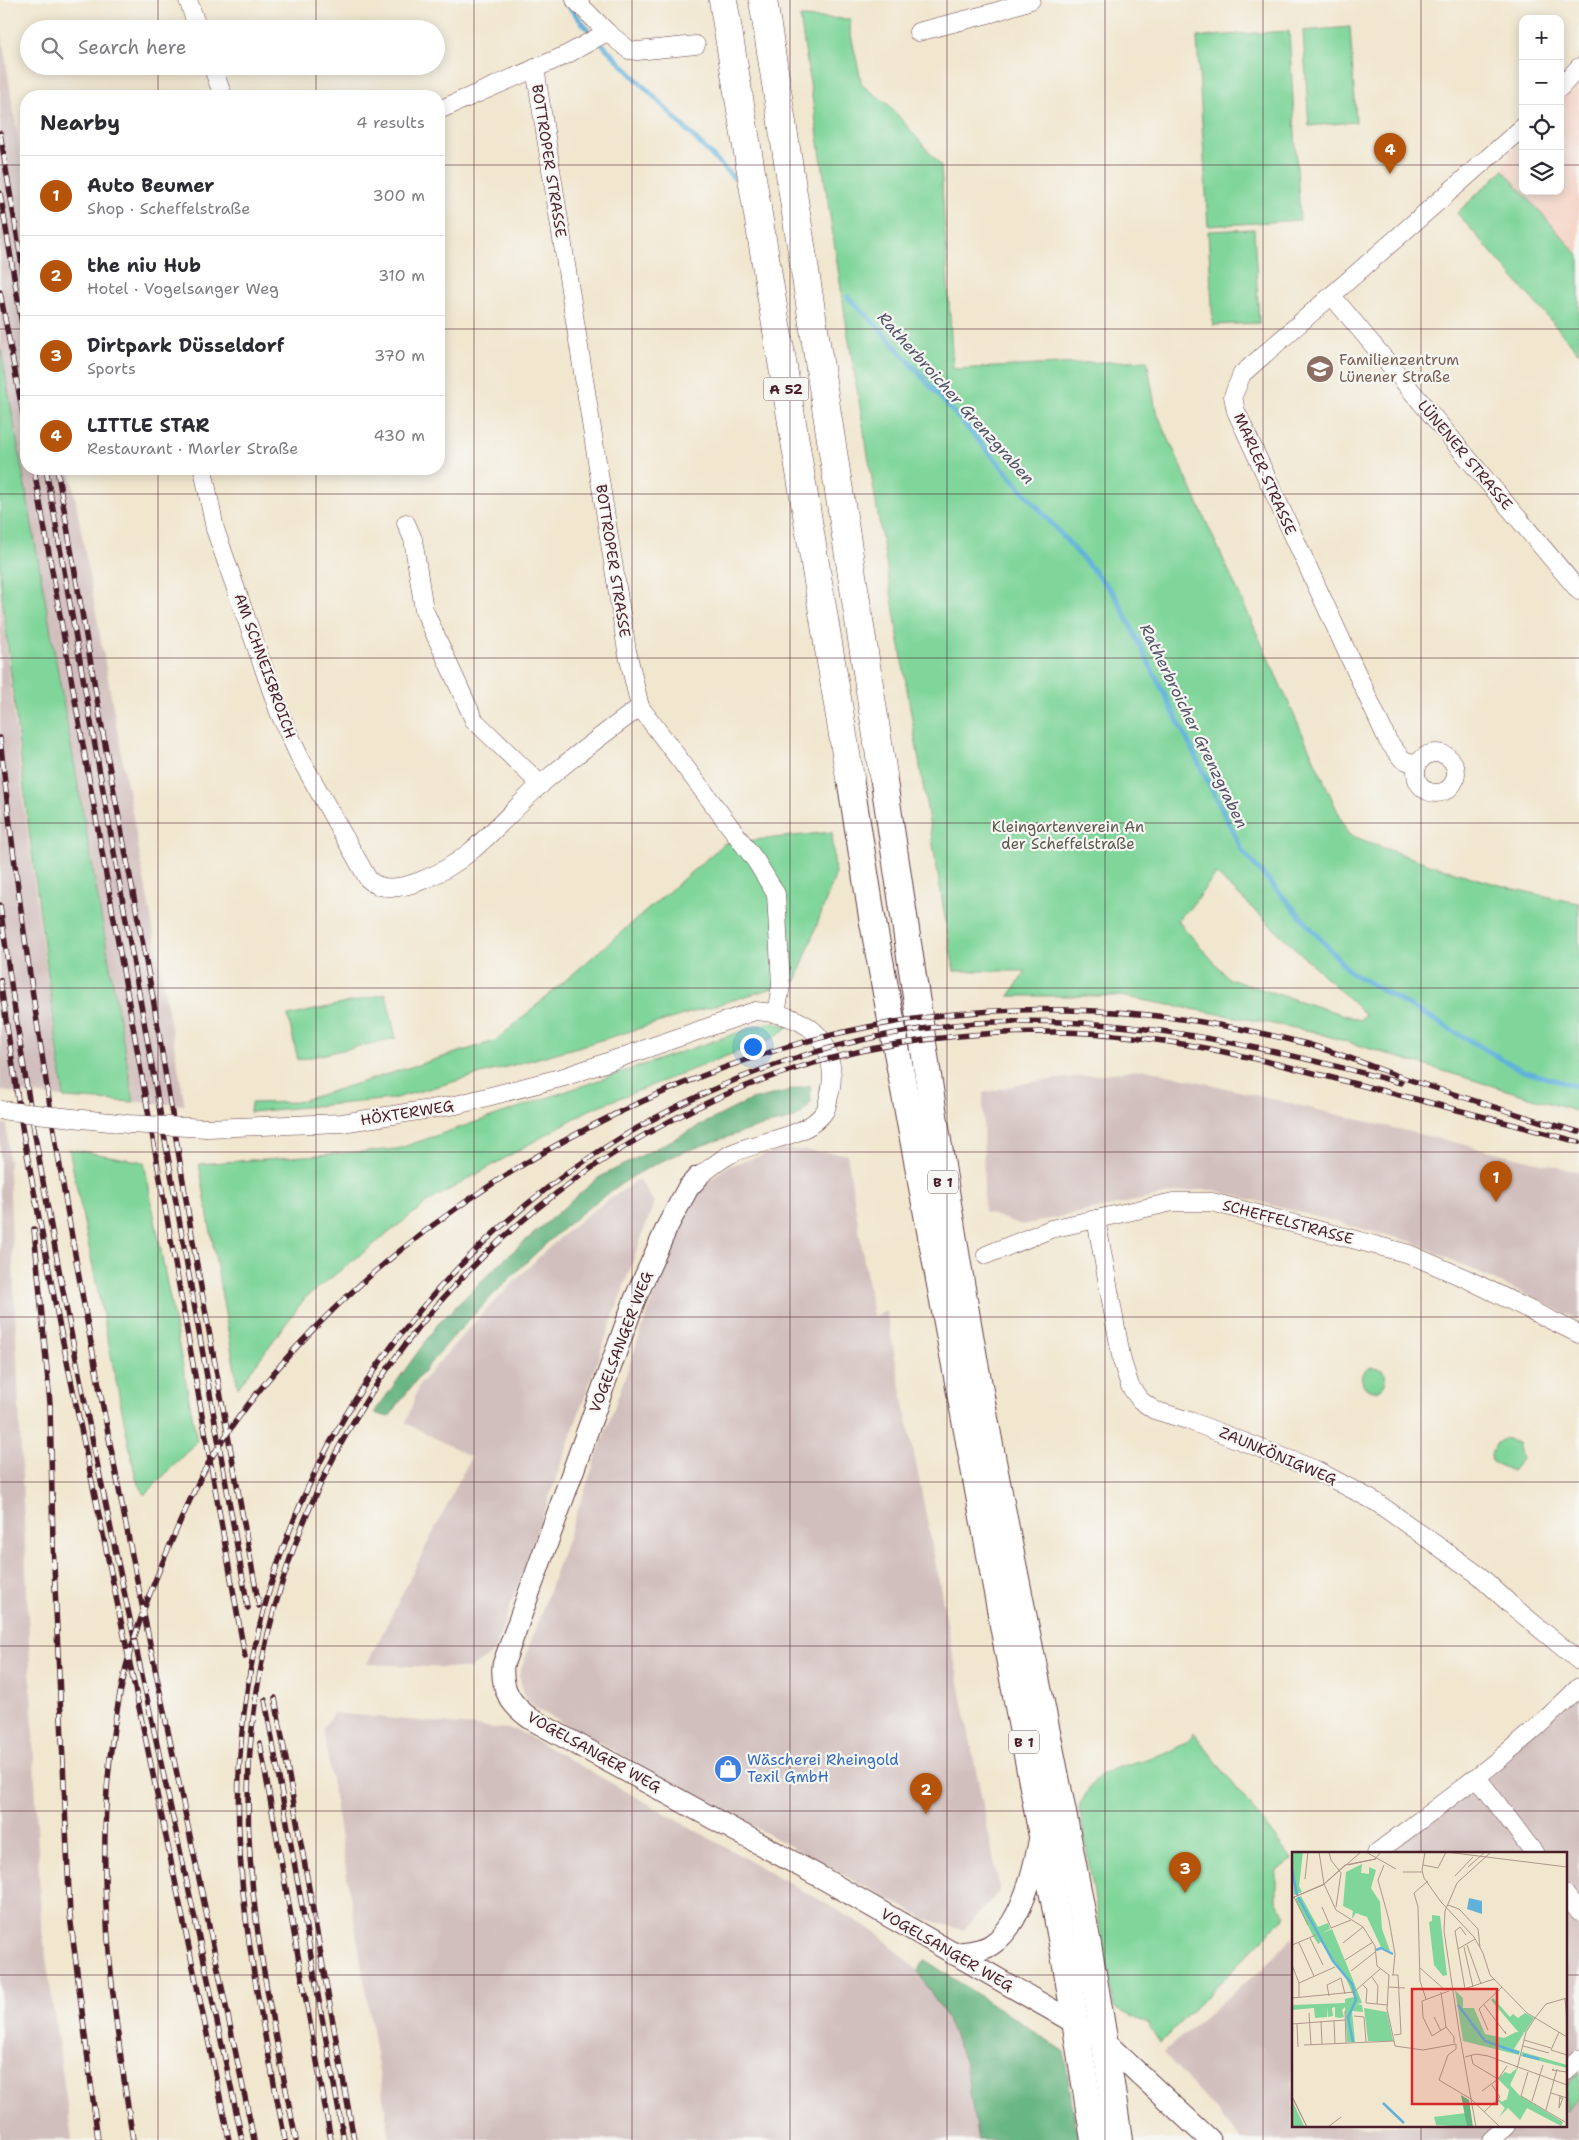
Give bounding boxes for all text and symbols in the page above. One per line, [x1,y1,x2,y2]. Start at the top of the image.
map controls [1519,15,1564,195]
button: + [1519,15,1564,60]
search box [20,20,445,75]
icon: search [38,34,66,62]
text: Search here [78,35,187,60]
button: − [1519,60,1564,105]
street label: BOTTROPER STRASSE [527,83,571,239]
button: locate [1519,105,1564,150]
text: Nearby [40,109,120,137]
text: 4 results [356,112,425,133]
pin: 4 [1374,133,1406,174]
button: layers [1519,150,1564,195]
text: Auto Beumer [87,173,215,198]
text: 1 [52,185,60,206]
text: 300 m [373,185,425,206]
text: Shop · Scheffelstraße [87,198,250,219]
text: the niu Hub [87,253,201,278]
text: 2 [50,265,62,286]
text: 310 m [378,265,425,286]
text: Hotel · Vogelsanger Weg [87,278,279,299]
water label: Ratherbroicher Grenzgraben [873,307,1039,489]
text: Dirtpark Düsseldorf [87,333,284,358]
text: 3 [50,345,62,366]
text: 370 m [374,345,425,366]
place label: Familienzentrum Lünener Straße [1339,350,1459,387]
school or university icon: Familienzentrum Lünener Straße [1305,354,1335,384]
text: Sports [87,358,136,379]
road number: A 52 [764,378,808,400]
street label: LÜNENER STRASSE [1413,396,1517,514]
street label: MARLER STRASSE [1229,410,1301,538]
text: LITTLE STAR [87,413,210,438]
text: 4 [50,425,62,446]
text: 430 m [374,425,425,446]
text: Restaurant · Marler Straße [87,438,298,459]
street label: BOTTROPER STRASSE [591,483,635,639]
street label: AM SCHNEISBROICH [229,591,301,741]
water label: Ratherbroicher Grenzgraben [1135,620,1253,832]
park label: Kleingartenverein An der Scheffelstraße [992,817,1144,854]
your location [740,1034,766,1060]
street label: HÖXTERWEG [359,1096,455,1130]
pin: 1 [1480,1161,1512,1202]
road number: B 1 [928,1170,958,1194]
street label: SCHEFFELSTRASSE [1220,1195,1356,1249]
street label: VOGELSANGER WEG [585,1268,657,1416]
street label: ZAUNKÖNIGWEG [1216,1422,1340,1490]
street label: VOGELSANGER WEG [524,1707,664,1797]
road number: B 1 [1009,1730,1039,1754]
place label: Wäscherei Rheingold Texil GmbH [747,1750,899,1787]
shop icon: Wäscherei Rheingold Texil GmbH [713,1754,743,1784]
pin: 2 [910,1773,942,1814]
pin: 3 [1169,1852,1201,1893]
inset map [1292,1852,1566,2128]
street label: VOGELSANGER WEG [877,1904,1017,1996]

